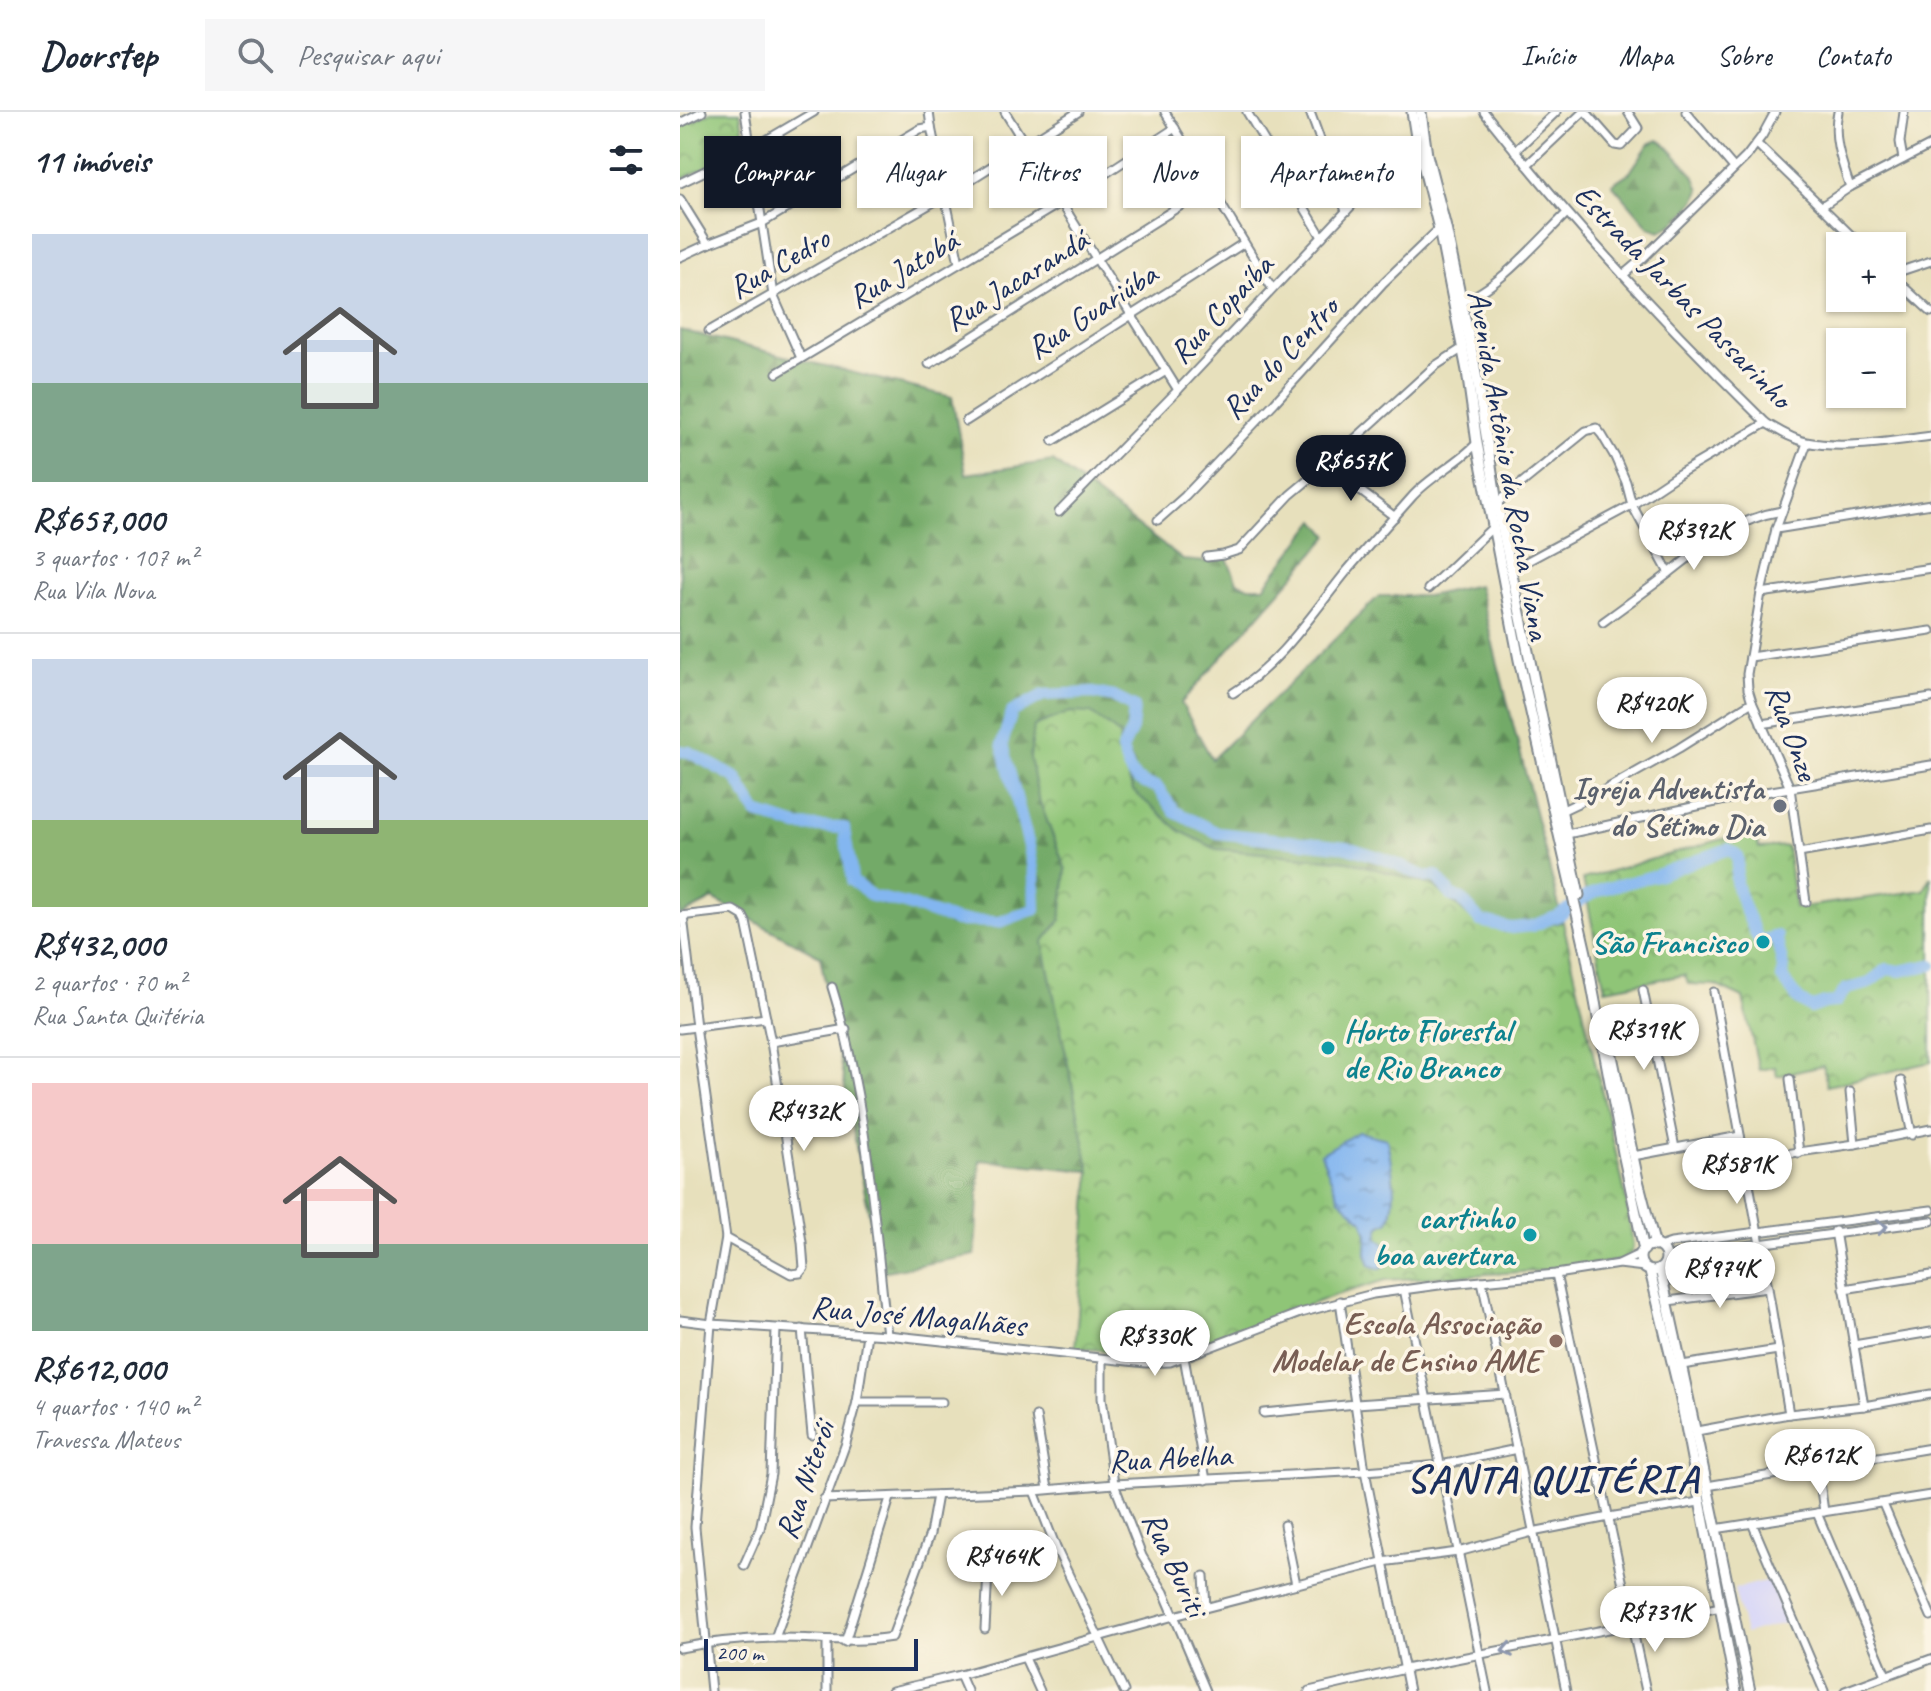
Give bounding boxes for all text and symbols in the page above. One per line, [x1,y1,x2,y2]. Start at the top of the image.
search box [205,19,765,91]
text: Doorstep [40,32,157,79]
icon: search [233,33,277,77]
text: Pesquisar aqui [297,36,440,74]
text: Início [1521,38,1575,73]
text: Mapa [1619,38,1673,73]
text: Sobre [1717,38,1772,73]
text: Contato [1816,38,1891,73]
chip: Comprar [704,136,841,208]
chip: Alugar [857,136,973,208]
chip: Filtros [989,136,1107,208]
chip: Novo [1123,136,1225,208]
chip: Apartamento [1241,136,1421,208]
icon: filters [604,138,648,182]
text: 11 imóveis [32,139,150,182]
street label: Estrada Jarbas Passarinho [1565,175,1803,420]
street label: Rua Cedro [721,217,838,308]
street label: Rua Jacarandá [936,218,1098,340]
street label: Rua Jatobá [840,219,968,318]
map controls [1826,232,1906,408]
button: + [1826,232,1906,312]
street label: Rua Copaíba [1160,244,1283,372]
street label: Rua Guariúba [1019,253,1167,368]
street label: Rua do Centro [1213,285,1350,428]
icon: home [268,286,412,430]
street label: Avenida Antônio da Rocha Viana [1458,287,1560,645]
button: − [1826,328,1906,408]
pin: R$657K [1286,435,1416,503]
text: R$657K [1314,444,1388,477]
text: R$657,000 [32,498,164,541]
pin: R$392K [1629,504,1759,572]
text: R$392K [1657,513,1731,546]
text: 3 quartos · 107 m² [32,541,197,574]
text: Rua Vila Nova [32,574,154,607]
pin: R$420K [1587,677,1717,745]
street label: Rua Onze [1756,678,1829,788]
text: R$420K [1615,686,1689,719]
icon: home [268,711,412,855]
place label: Igreja Adventista do Sétimo Dia [1573,768,1767,846]
marker: Igreja Adventista do Sétimo Dia [1771,797,1789,815]
place label: São Francisco [1591,922,1749,963]
text: R$432,000 [32,923,164,966]
marker: São Francisco [1754,933,1772,951]
text: 2 quartos · 70 m² [32,966,186,999]
text: Rua Santa Quitéria [32,999,203,1032]
pin: R$319K [1579,1004,1709,1072]
place label: Horto Florestal de Rio Branco [1344,1010,1517,1088]
text: R$319K [1607,1013,1681,1046]
marker: Horto Florestal de Rio Branco [1319,1039,1337,1057]
pin: R$432K [739,1085,869,1153]
text: R$432K [767,1094,841,1127]
icon: home [268,1135,412,1279]
pin: R$581K [1672,1138,1802,1206]
text: R$581K [1700,1147,1774,1180]
place label: cartinho boa avertura [1374,1197,1517,1275]
one-way arrow [1875,1219,1888,1236]
marker: cartinho boa avertura [1521,1226,1539,1244]
pin: R$974K [1655,1242,1785,1310]
text: R$974K [1683,1251,1757,1284]
street label: Rua José Magalhães [809,1286,1030,1346]
place label: Escola Associação Modelar de Ensino AME [1272,1303,1545,1381]
pin: R$330K [1090,1310,1220,1378]
text: R$330K [1118,1319,1192,1352]
marker: Escola Associação Modelar de Ensino AME [1547,1332,1565,1350]
text: R$612,000 [32,1347,165,1390]
text: 4 quartos · 140 m² [32,1390,197,1423]
street label: Rua Niterói [766,1412,846,1545]
text: Travessa Mateus [32,1423,180,1456]
pin: R$612K [1755,1429,1885,1497]
street label: Rua Abelha [1108,1434,1234,1482]
text: R$612K [1783,1438,1857,1471]
district label: SANTA QUITÉRIA [1406,1454,1700,1504]
street label: Rua Buriti [1133,1505,1219,1627]
pin: R$464K [937,1530,1067,1598]
text: R$464K [965,1539,1039,1572]
pin: R$731K [1590,1586,1720,1654]
text: R$731K [1618,1595,1692,1628]
scale bar [704,1635,918,1671]
text: 200 m [716,1639,763,1667]
one-way arrow [1501,1641,1515,1658]

